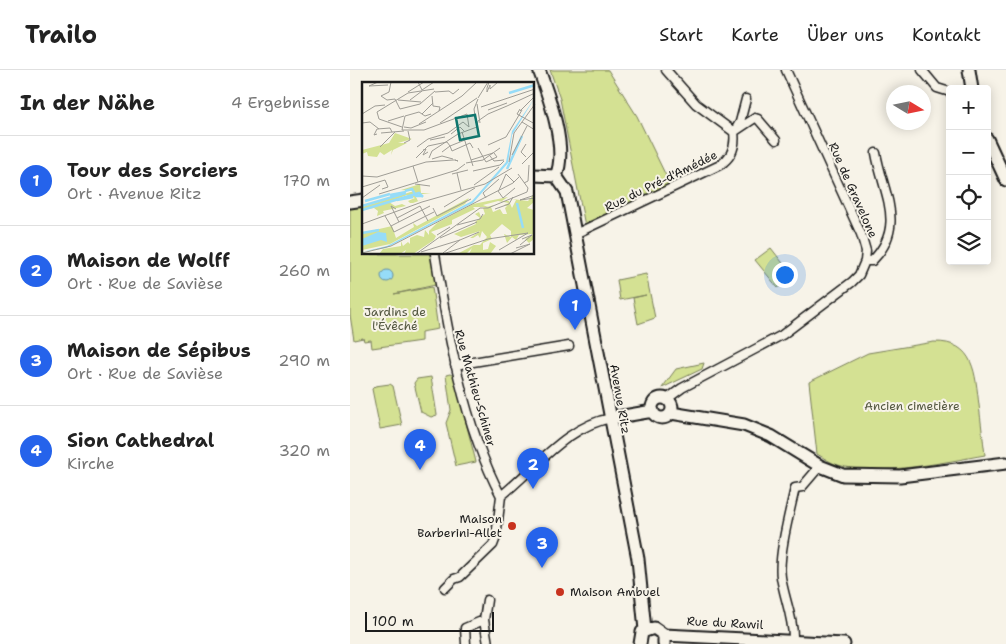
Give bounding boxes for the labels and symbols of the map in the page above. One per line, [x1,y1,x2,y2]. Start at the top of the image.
inset map [362,82,535,255]
north arrow [886,85,931,130]
street label: Rue de Gravelone [825,140,881,240]
street label: Rue du Pré-d'Amédée [602,147,720,215]
your location [772,262,798,288]
pin: 1 [559,289,591,330]
park label: Jardins de l'Évêché [364,304,426,334]
street label: Rue Mathieu-Schiner [451,328,499,449]
street label: Avenue Ritz [606,363,634,435]
park label: Ancien cimetière [864,398,960,414]
pin: 4 [404,429,436,470]
pin: 2 [517,448,549,489]
place label: Maison Barberini-Allet [417,511,502,541]
marker: Maison Barberini-Allet [506,520,518,532]
pin: 3 [526,527,558,568]
place label: Maison Ambuel [570,584,660,600]
marker: Maison Ambuel [554,586,566,598]
scale bar [365,609,494,632]
street label: Rue du Rawil [686,613,764,633]

